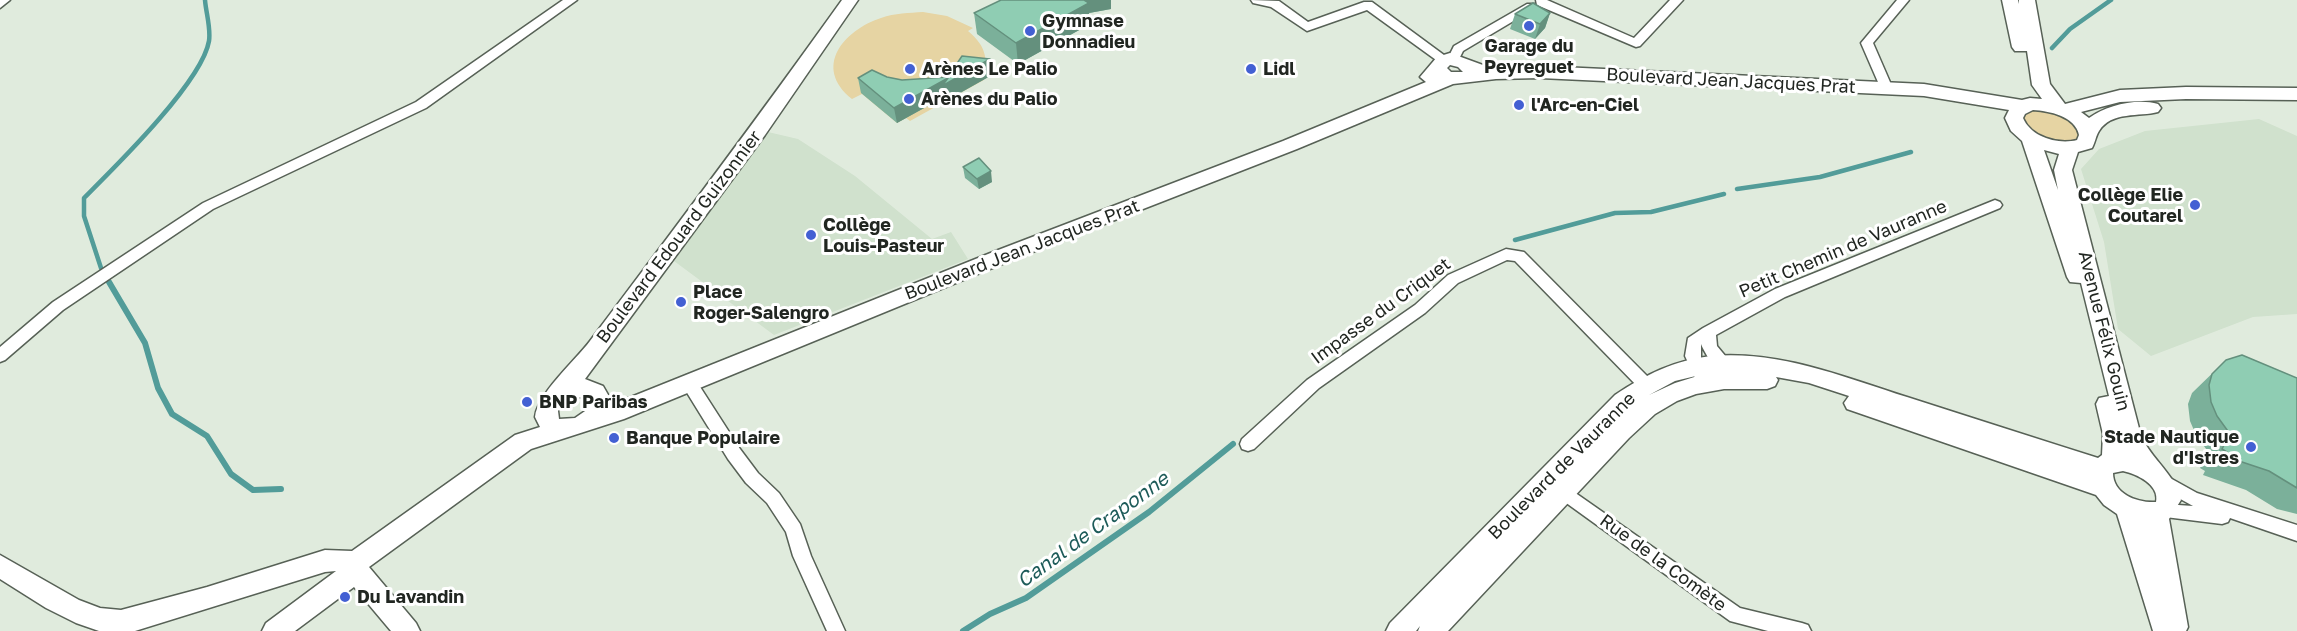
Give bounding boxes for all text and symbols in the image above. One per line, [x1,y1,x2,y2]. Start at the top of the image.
place label: Gymnase Donnadieu [1042,10,1135,52]
marker: Garage du Peyreguet [1522,19,1536,33]
marker: Gymnase Donnadieu [1023,24,1037,38]
place label: Garage du Peyreguet [1484,35,1574,78]
place label: Arènes Le Palio [922,58,1058,80]
place label: Lidl [1263,58,1295,80]
marker: Arènes Le Palio [903,62,917,76]
marker: Lidl [1244,62,1258,76]
street label: Boulevard Jean Jacques Prat [1606,64,1856,98]
place label: Arènes du Palio [921,88,1058,110]
marker: Arènes du Palio [902,92,916,106]
place label: l'Arc-en-Ciel [1531,94,1639,116]
marker: l'Arc-en-Ciel [1512,98,1526,112]
street label: Boulevard Edouard Guizonnier [592,126,766,348]
place label: Collège Elie Coutarel [2078,184,2183,226]
street label: Boulevard Jean Jacques Prat [901,195,1143,305]
street label: Petit Chemin de Vauranne [1736,195,1950,303]
marker: Collège Elie Coutarel [2188,198,2202,212]
place label: Collège Louis-Pasteur [823,214,944,256]
marker: Collège Louis-Pasteur [804,228,818,242]
street label: Avenue Félix Gouin [2074,249,2134,413]
street label: Impasse du Criquet [1307,253,1455,369]
place label: Place Roger-Salengro [693,281,829,324]
marker: Place Roger-Salengro [674,295,688,309]
street label: Boulevard de Vauranne [1484,388,1640,544]
place label: BNP Paribas [539,391,648,413]
marker: BNP Paribas [520,395,534,409]
place label: Stade Nautique d'Istres [2104,426,2239,468]
place label: Banque Populaire [626,427,780,449]
marker: Banque Populaire [607,431,621,445]
marker: Stade Nautique d'Istres [2244,440,2258,454]
water label: Canal de Craponne [1012,467,1174,593]
street label: Rue de la Comète [1595,510,1731,616]
place label: Du Lavandin [357,586,464,608]
marker: Du Lavandin [338,590,352,604]

